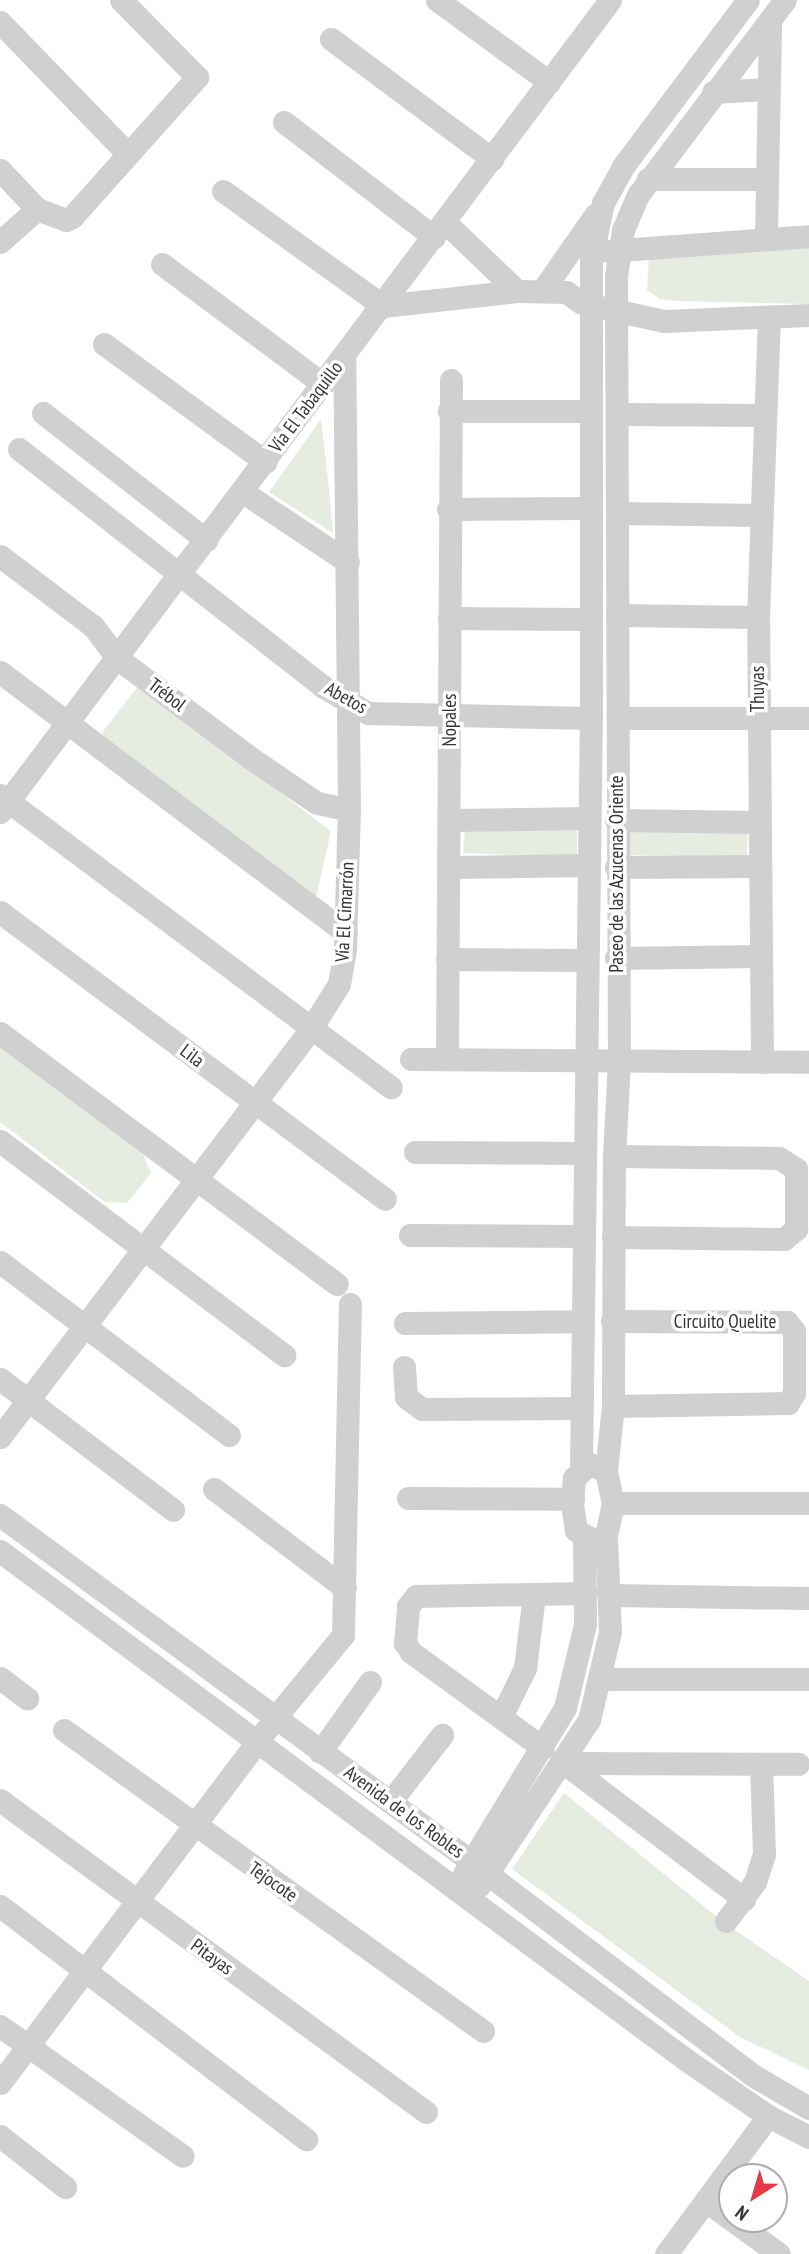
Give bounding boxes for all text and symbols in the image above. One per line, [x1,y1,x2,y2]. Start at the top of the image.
street label: Vía El Tabaquillo [264,357,348,457]
street label: Thuyas [747,666,769,712]
street label: Trébol [144,674,190,716]
street label: Abetos [321,677,371,719]
street label: Nopales [439,694,461,746]
street label: Paseo de las Azucenas Oriente [606,775,628,973]
street label: Vía El Cimarrón [331,861,359,963]
street label: Lila [176,1040,208,1072]
street label: Circuito Quelite [674,1311,776,1333]
street label: Avenida de los Robles [340,1761,468,1863]
street label: Tejocote [244,1857,302,1907]
street label: Pitayas [186,1934,238,1980]
north arrow [718,2163,788,2233]
text: N [730,2201,753,2226]

